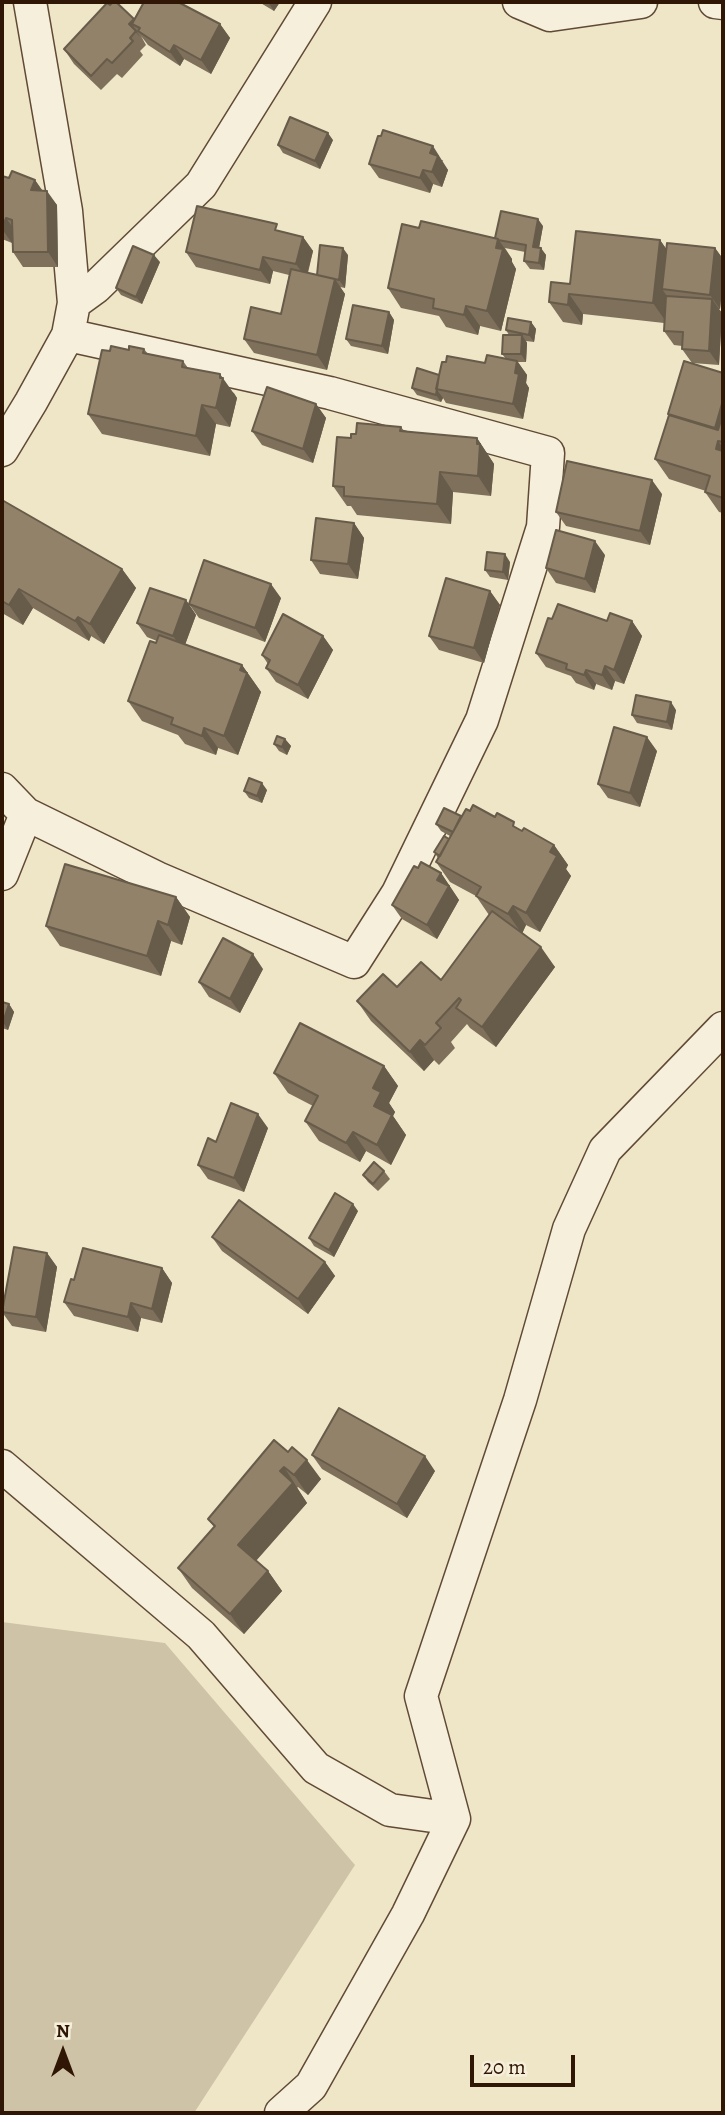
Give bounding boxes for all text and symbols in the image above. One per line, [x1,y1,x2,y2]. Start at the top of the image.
north arrow [28,2017,98,2087]
text: N [56,2018,70,2044]
scale bar [473,2042,578,2086]
text: 20 m [483,2053,526,2081]

